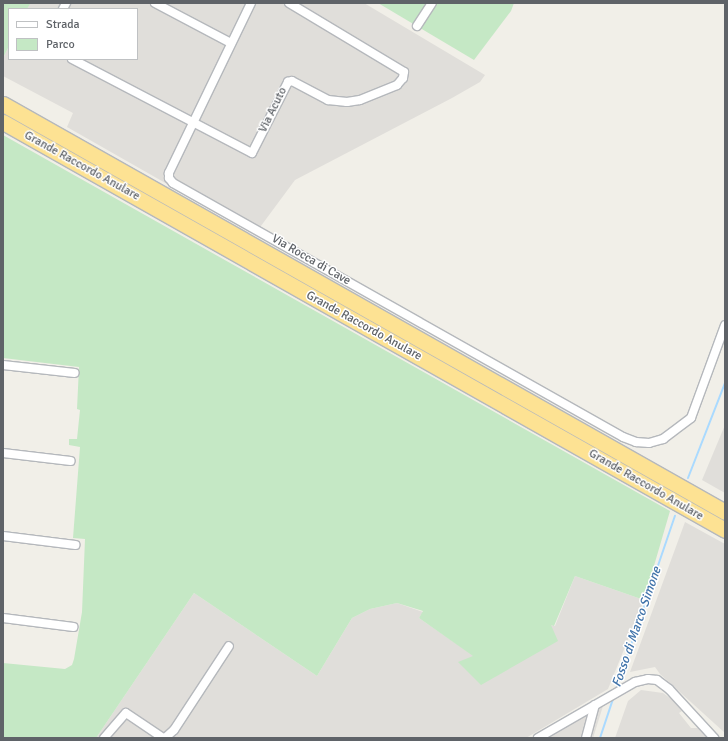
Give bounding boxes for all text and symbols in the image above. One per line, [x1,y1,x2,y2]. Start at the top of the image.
legend [8,8,138,60]
text: Strada [46,17,80,32]
text: Parco [46,37,75,52]
street label: Via Acuto [256,85,290,135]
street label: Grande Raccordo Anulare [22,128,142,204]
street label: Via Rocca di Cave [269,232,353,288]
street label: Grande Raccordo Anulare [304,288,424,364]
street label: Grande Raccordo Anulare [586,446,706,524]
water label: Fosso di Marco Simone [609,565,665,689]

